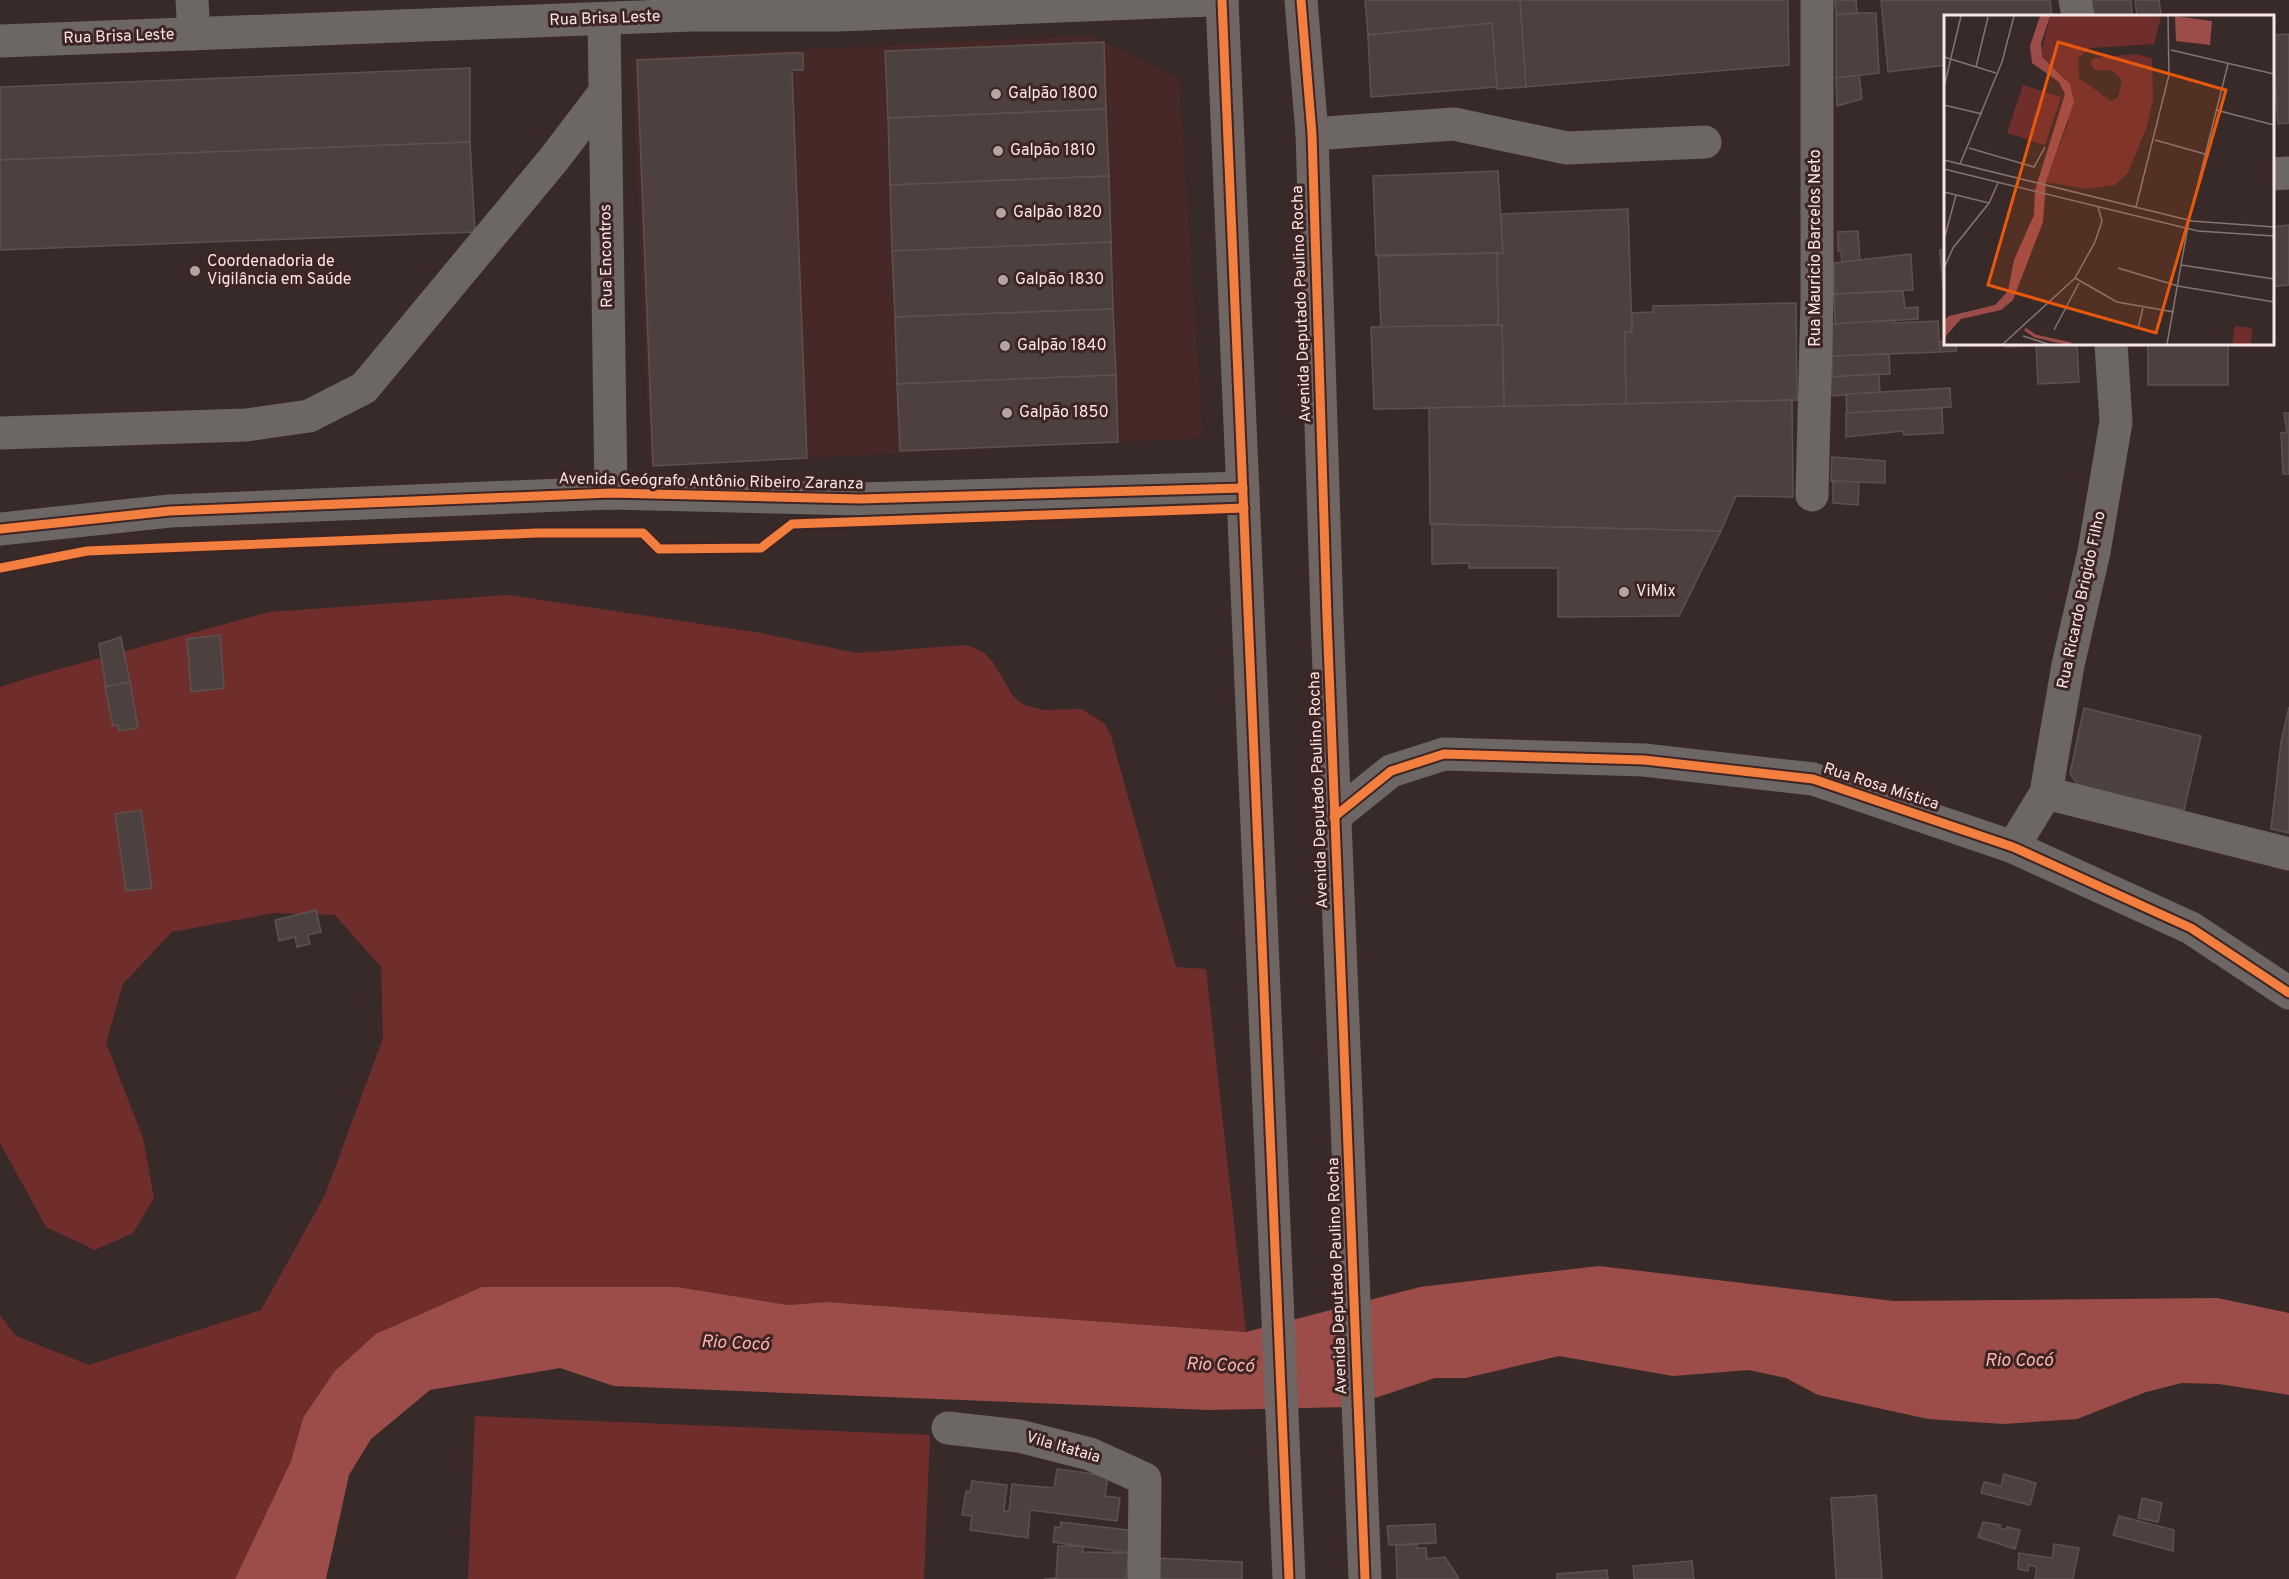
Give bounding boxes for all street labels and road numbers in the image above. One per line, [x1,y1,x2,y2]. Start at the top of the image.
street label: Rua Brisa Leste [549,7,661,31]
street label: Rua Brisa Leste [63,25,175,49]
street label: Rua Mauricio Barcelos Neto [1806,149,1826,347]
street label: Avenida Deputado Paulino Rocha [1288,185,1316,423]
street label: Rua Encontros [596,204,618,308]
street label: Avenida Geógrafo Antônio Ribeiro Zaranza [558,469,864,495]
street label: Rua Ricardo Brigido Filho [2053,509,2111,691]
street label: Avenida Deputado Paulino Rocha [1305,671,1333,909]
street label: Rua Rosa Mística [1821,759,1941,815]
street label: Avenida Deputado Paulino Rocha [1324,1157,1352,1395]
street label: Vila Itataia [1024,1428,1102,1468]

